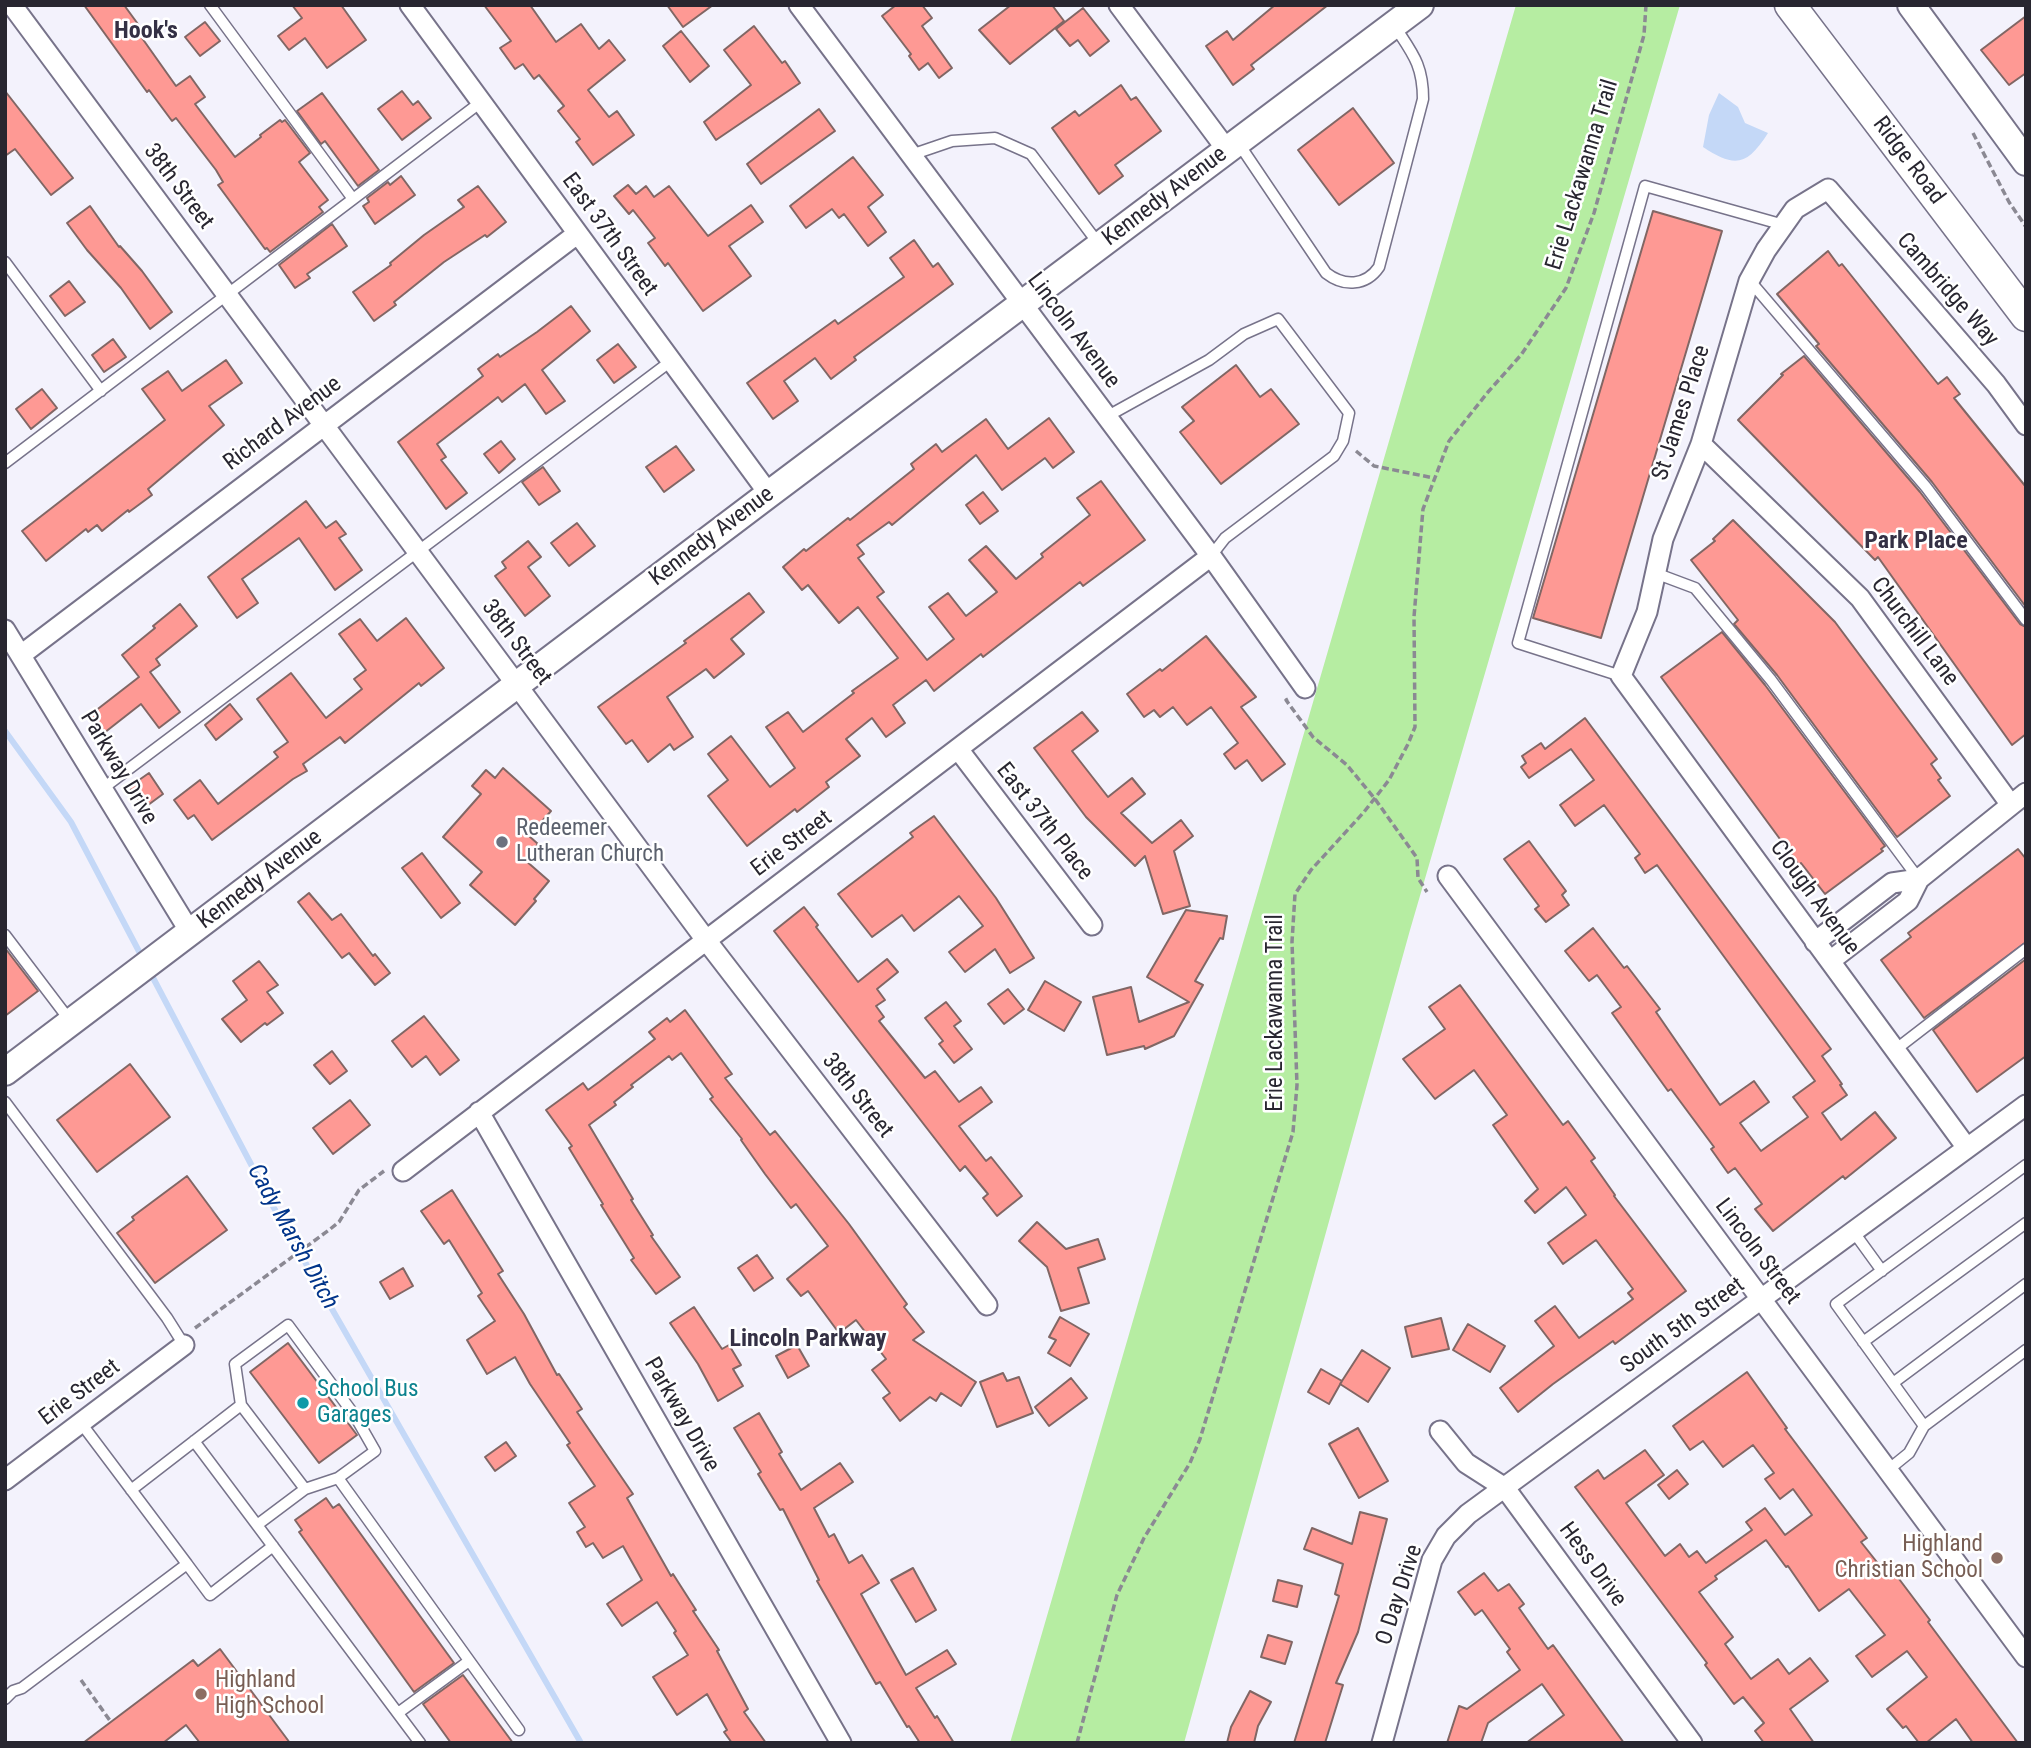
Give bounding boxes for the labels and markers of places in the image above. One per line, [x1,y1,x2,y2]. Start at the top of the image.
place label: Redeemer Lutheran Church [516,815,664,869]
marker: Redeemer Lutheran Church [494,834,510,850]
place label: School Bus Garages [317,1376,418,1430]
marker: School Bus Garages [295,1395,311,1411]
place label: Highland Christian School [1835,1531,1983,1585]
marker: Highland Christian School [1989,1550,2005,1566]
place label: Highland High School [215,1667,324,1721]
marker: Highland High School [193,1686,209,1702]

